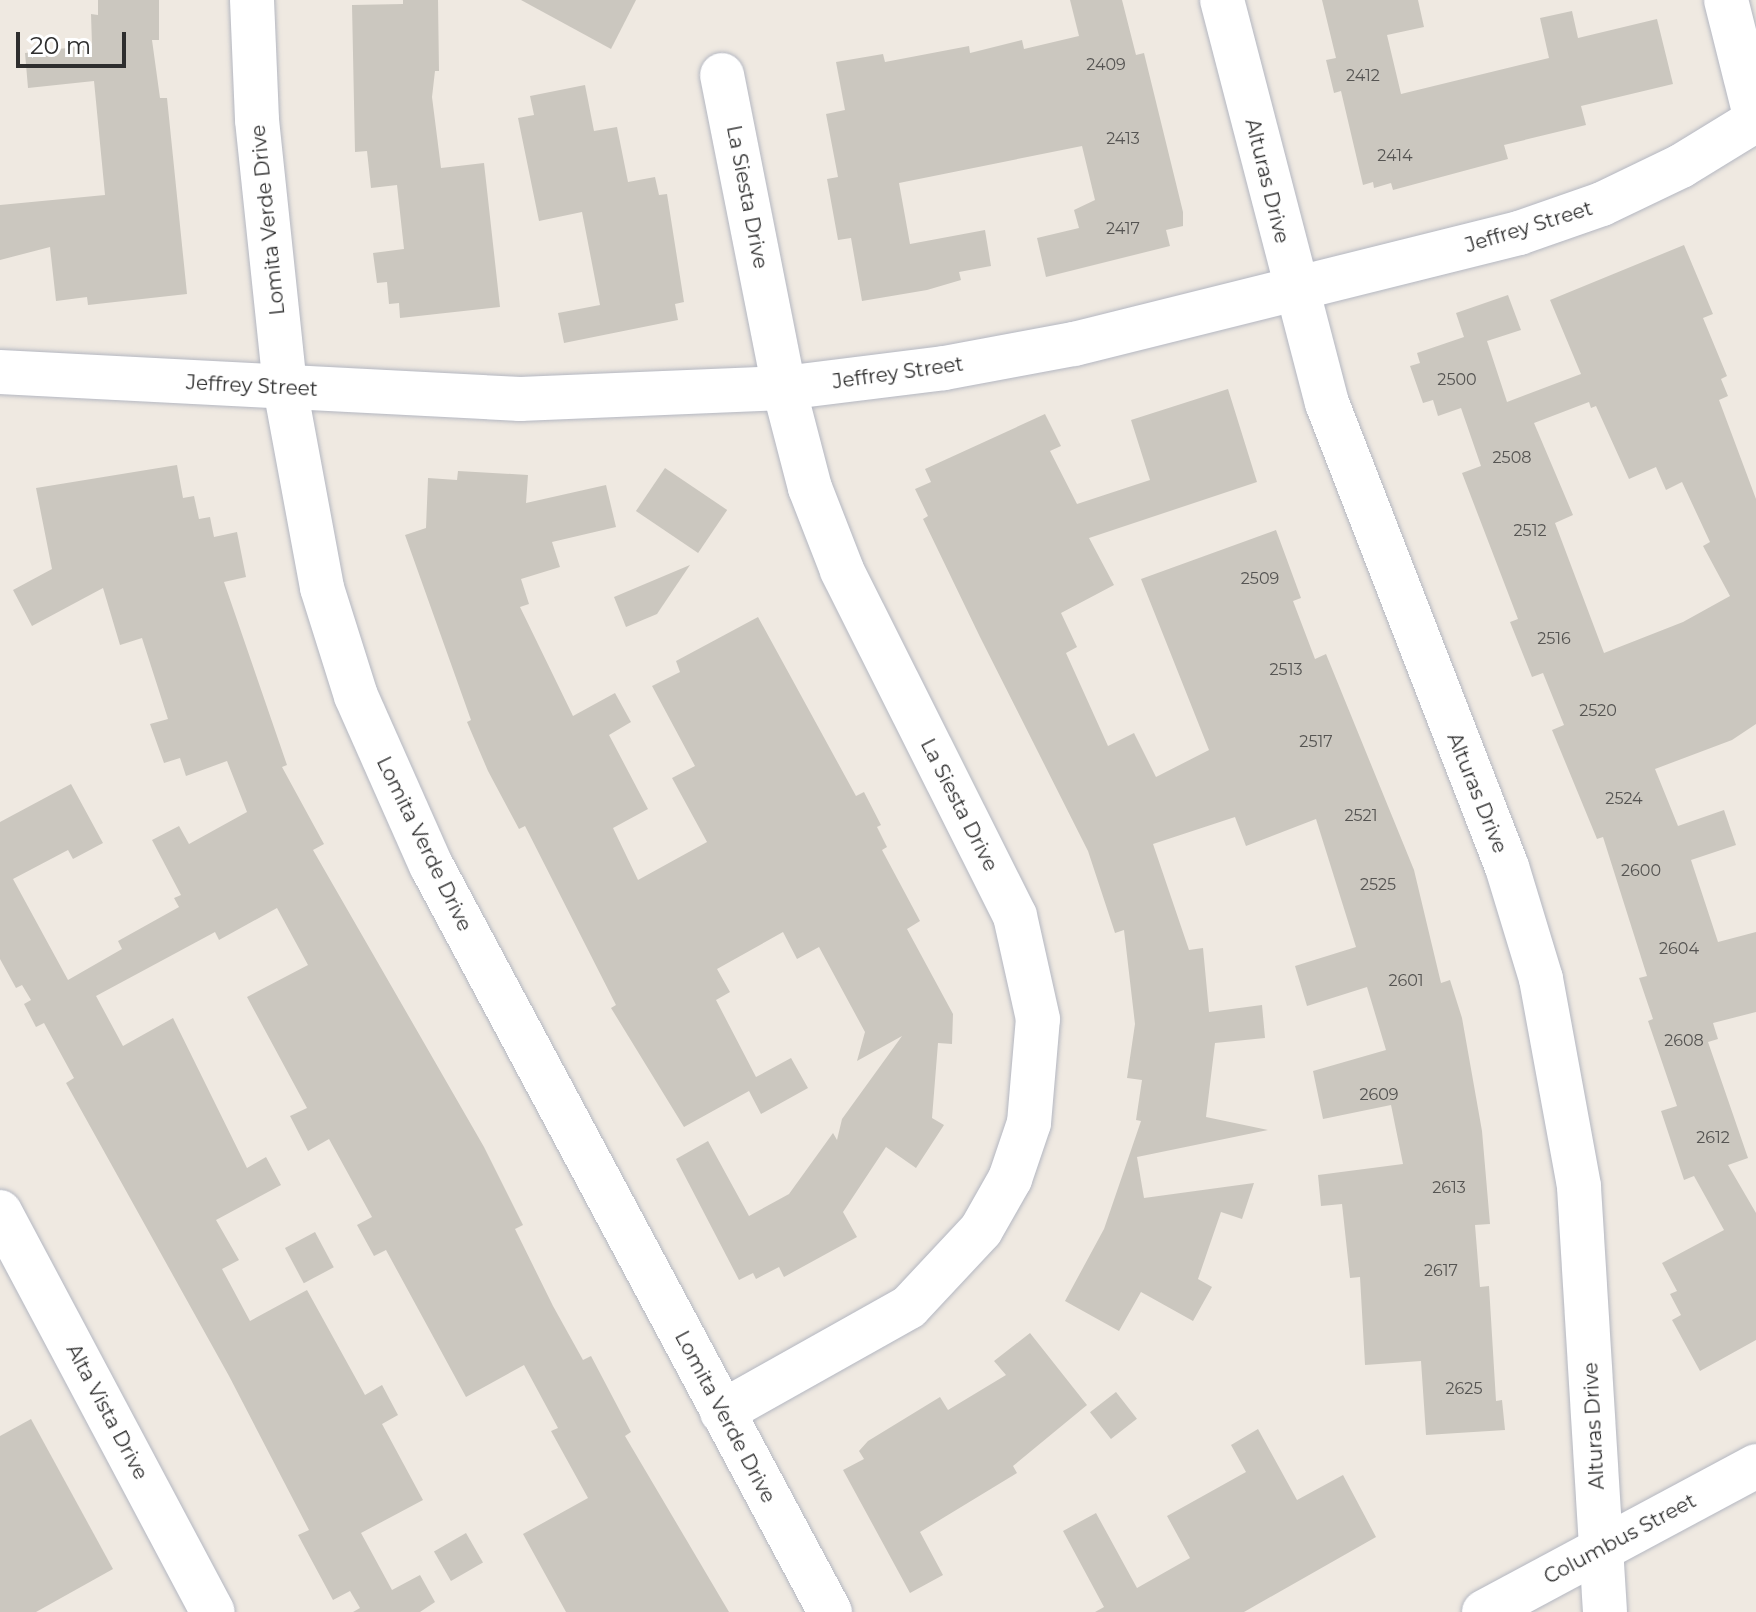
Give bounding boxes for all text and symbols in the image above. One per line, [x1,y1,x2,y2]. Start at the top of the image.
scale bar [20,16,130,66]
text: 20 m [30,31,91,60]
house number: 2409 [1086,55,1126,75]
house number: 2412 [1346,66,1380,86]
street label: Alturas Drive [1240,116,1294,246]
street label: La Siesta Drive [721,123,773,271]
street label: Lomita Verde Drive [246,124,290,316]
house number: 2413 [1106,129,1140,149]
house number: 2414 [1377,146,1413,166]
street label: Jeffrey Street [1462,196,1596,258]
house number: 2417 [1106,219,1140,239]
street label: Jeffrey Street [831,352,965,394]
house number: 2500 [1437,370,1477,390]
street label: Jeffrey Street [185,371,319,401]
house number: 2508 [1493,448,1531,468]
house number: 2512 [1513,521,1547,541]
house number: 2509 [1241,569,1279,589]
house number: 2516 [1537,629,1571,649]
house number: 2513 [1270,660,1302,680]
house number: 2520 [1579,701,1617,721]
street label: Alturas Drive [1442,729,1512,857]
house number: 2517 [1299,732,1333,752]
street label: La Siesta Drive [915,735,1003,875]
street label: Lomita Verde Drive [371,753,477,935]
house number: 2524 [1605,789,1643,809]
house number: 2521 [1345,806,1377,826]
house number: 2600 [1621,861,1661,881]
house number: 2525 [1360,875,1396,895]
house number: 2604 [1659,939,1699,959]
house number: 2601 [1388,971,1424,991]
house number: 2608 [1664,1031,1704,1051]
house number: 2609 [1359,1085,1399,1105]
house number: 2612 [1696,1128,1730,1148]
house number: 2613 [1432,1178,1466,1198]
house number: 2617 [1424,1261,1458,1281]
street label: Lomita Verde Drive [669,1327,781,1507]
street label: Alta Vista Drive [61,1340,153,1484]
street label: Alturas Drive [1579,1362,1609,1490]
house number: 2625 [1446,1379,1482,1399]
street label: Columbus Street [1540,1489,1700,1589]

